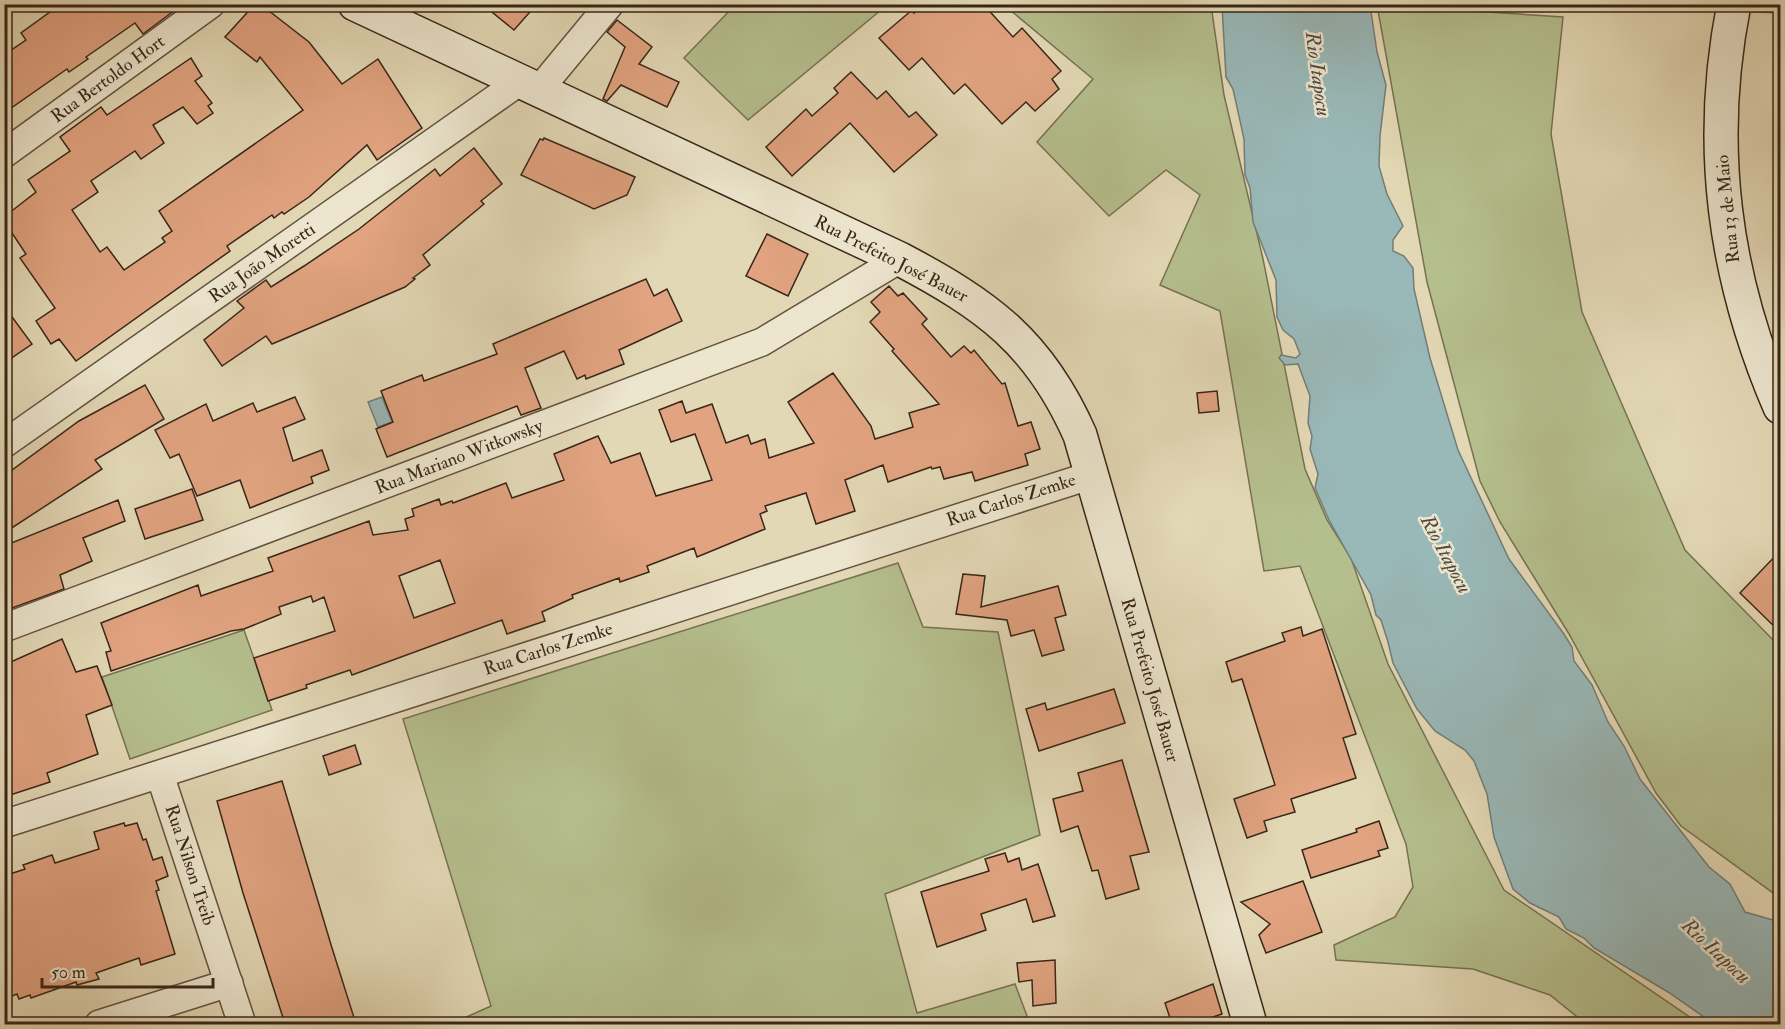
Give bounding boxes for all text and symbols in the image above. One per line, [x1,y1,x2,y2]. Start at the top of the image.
water label: Rio Itapocu [1300,29,1336,118]
street label: Rua Bertoldo Hort [47,30,170,128]
street label: Rua 13 de Maio [1711,153,1745,264]
street label: Rua Prefeito José Bauer [810,210,972,308]
street label: Rua João Moretti [204,218,320,308]
street label: Rua Mariano Witkowsky [372,414,547,500]
street label: Rua Carlos Zemke [944,468,1079,532]
water label: Rio Itapocu [1415,510,1477,597]
street label: Rua Prefeito José Bauer [1116,595,1185,765]
street label: Rua Carlos Zemke [481,617,616,681]
street label: Rua Nilson Treib [160,802,220,928]
water label: Rio Itapocu [1676,912,1756,989]
scale bar [42,951,213,989]
text: 50 m [51,961,86,984]

